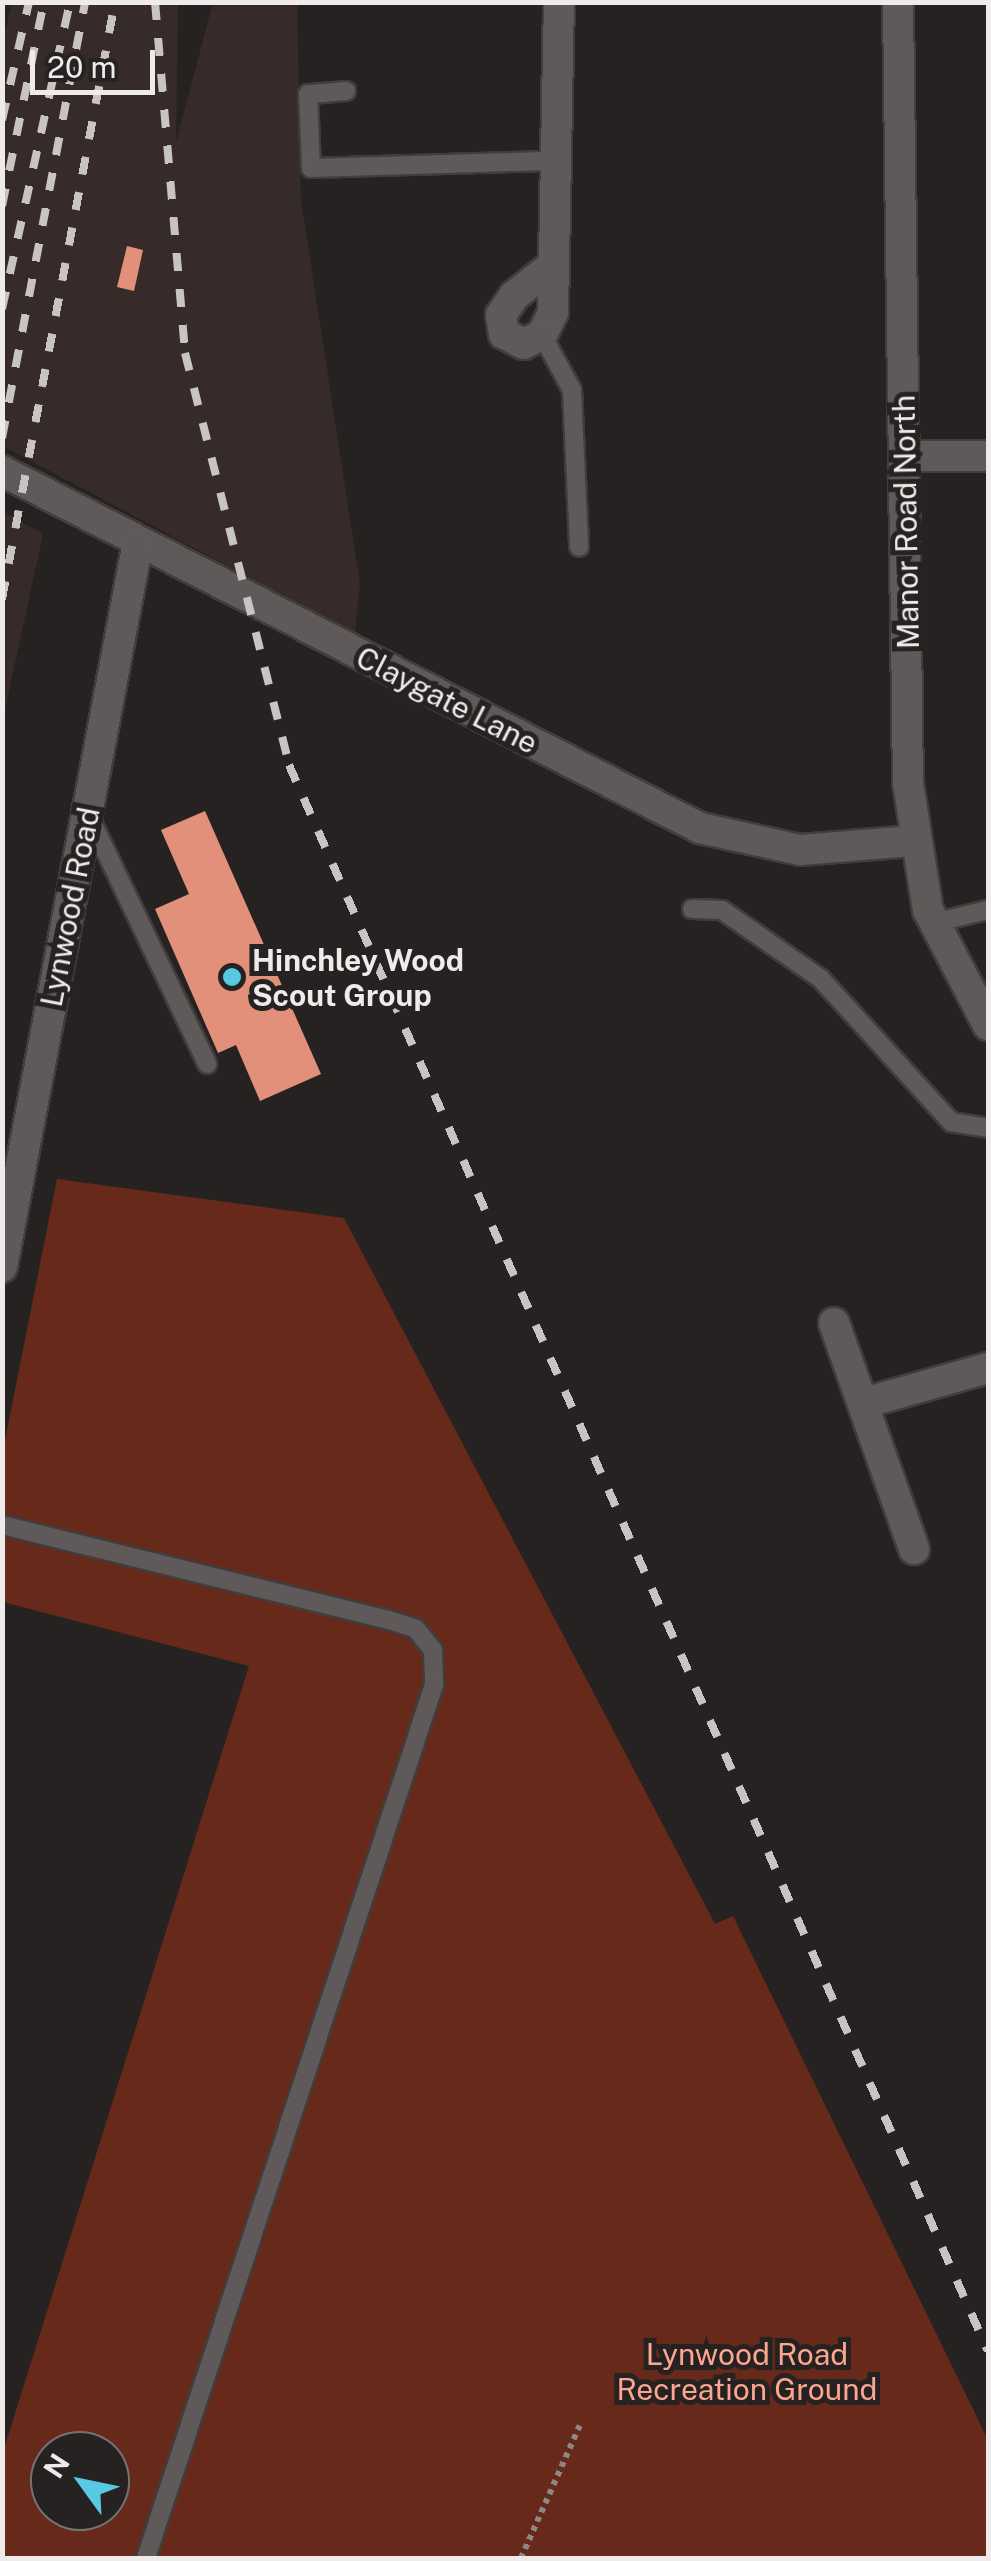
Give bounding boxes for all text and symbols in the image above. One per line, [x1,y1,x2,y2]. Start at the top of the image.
scale bar [35,30,160,92]
text: 20 m [47,49,116,85]
street label: Manor Road North [886,395,926,649]
street label: Claygate Lane [350,639,544,761]
street label: Lynwood Road [33,804,107,1010]
place label: Hinchley Wood Scout Group [252,942,465,1012]
marker: Hinchley Wood Scout Group [221,966,243,988]
park label: Lynwood Road Recreation Ground [617,2336,877,2406]
north arrow [30,2431,130,2531]
text: N [36,2447,76,2484]

